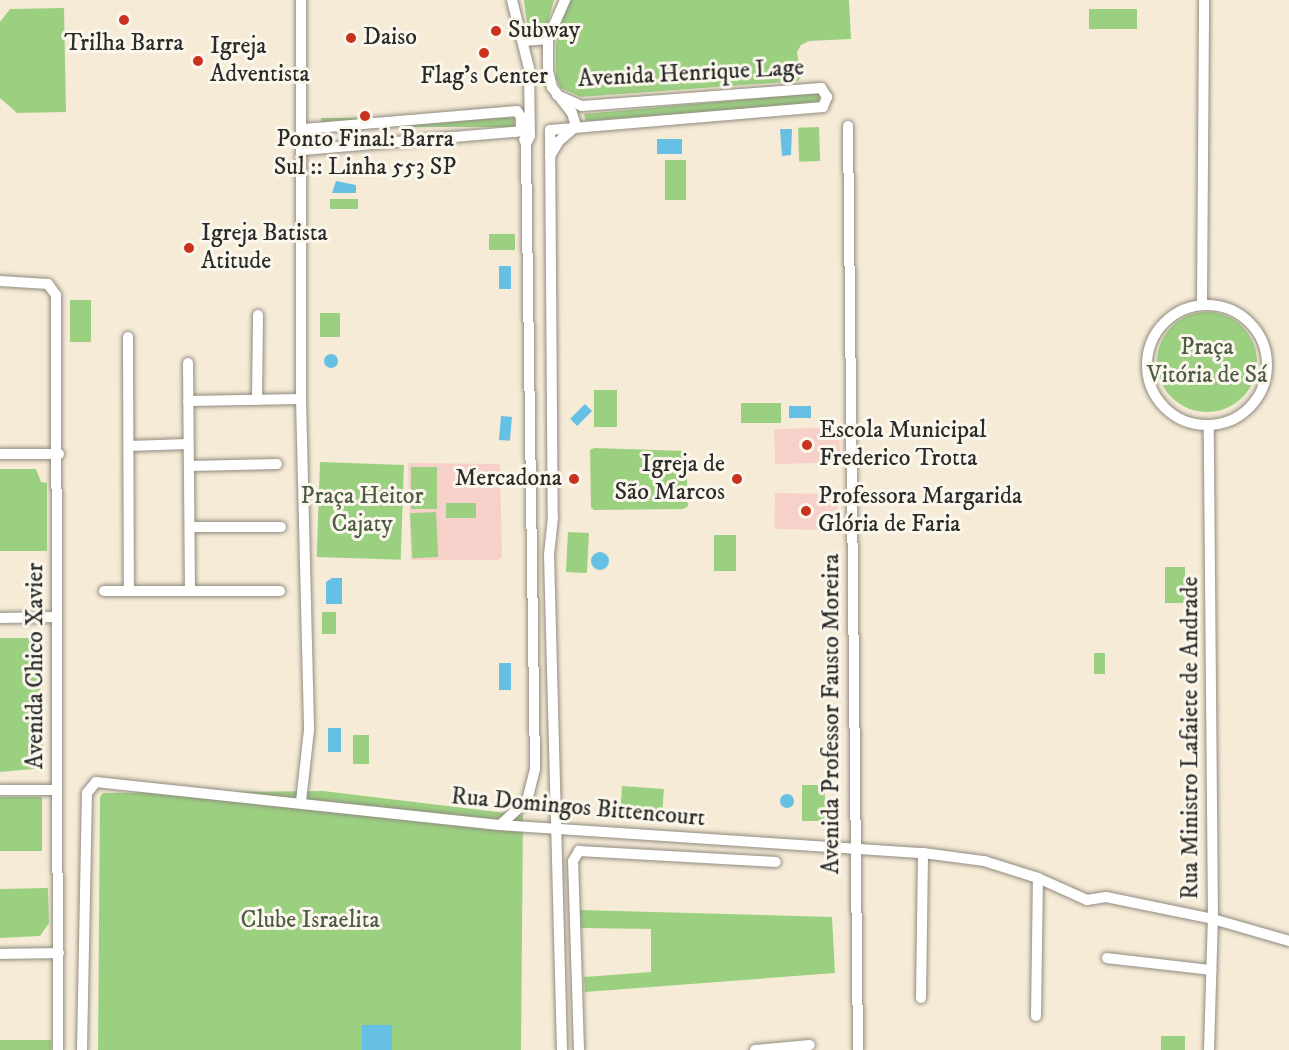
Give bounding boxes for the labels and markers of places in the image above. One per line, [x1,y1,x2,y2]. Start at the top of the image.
marker: Trilha Barra [117,13,131,27]
place label: Subway [508,17,580,45]
place label: Daiso [363,24,417,52]
marker: Subway [489,24,503,38]
place label: Trilha Barra [64,30,184,58]
marker: Daiso [344,31,358,45]
place label: Igreja Adventista [210,33,310,89]
marker: Flag's Center [477,46,491,60]
marker: Igreja Adventista [191,54,205,68]
place label: Flag's Center [420,63,548,91]
marker: Ponto Final: Barra Sul :: Linha 553 SP [358,109,372,123]
place label: Ponto Final: Barra Sul :: Linha 553 SP [274,126,456,182]
place label: Igreja Batista Atitude [201,220,328,276]
marker: Igreja Batista Atitude [182,241,196,255]
place label: Escola Municipal Frederico Trotta [819,417,986,473]
marker: Escola Municipal Frederico Trotta [800,438,814,452]
place label: Igreja de São Marcos [614,451,725,507]
place label: Mercadona [455,465,562,493]
marker: Mercadona [567,472,581,486]
marker: Igreja de São Marcos [730,472,744,486]
place label: Professora Margarida Glória de Faria [818,483,1022,539]
marker: Professora Margarida Glória de Faria [799,504,813,518]

